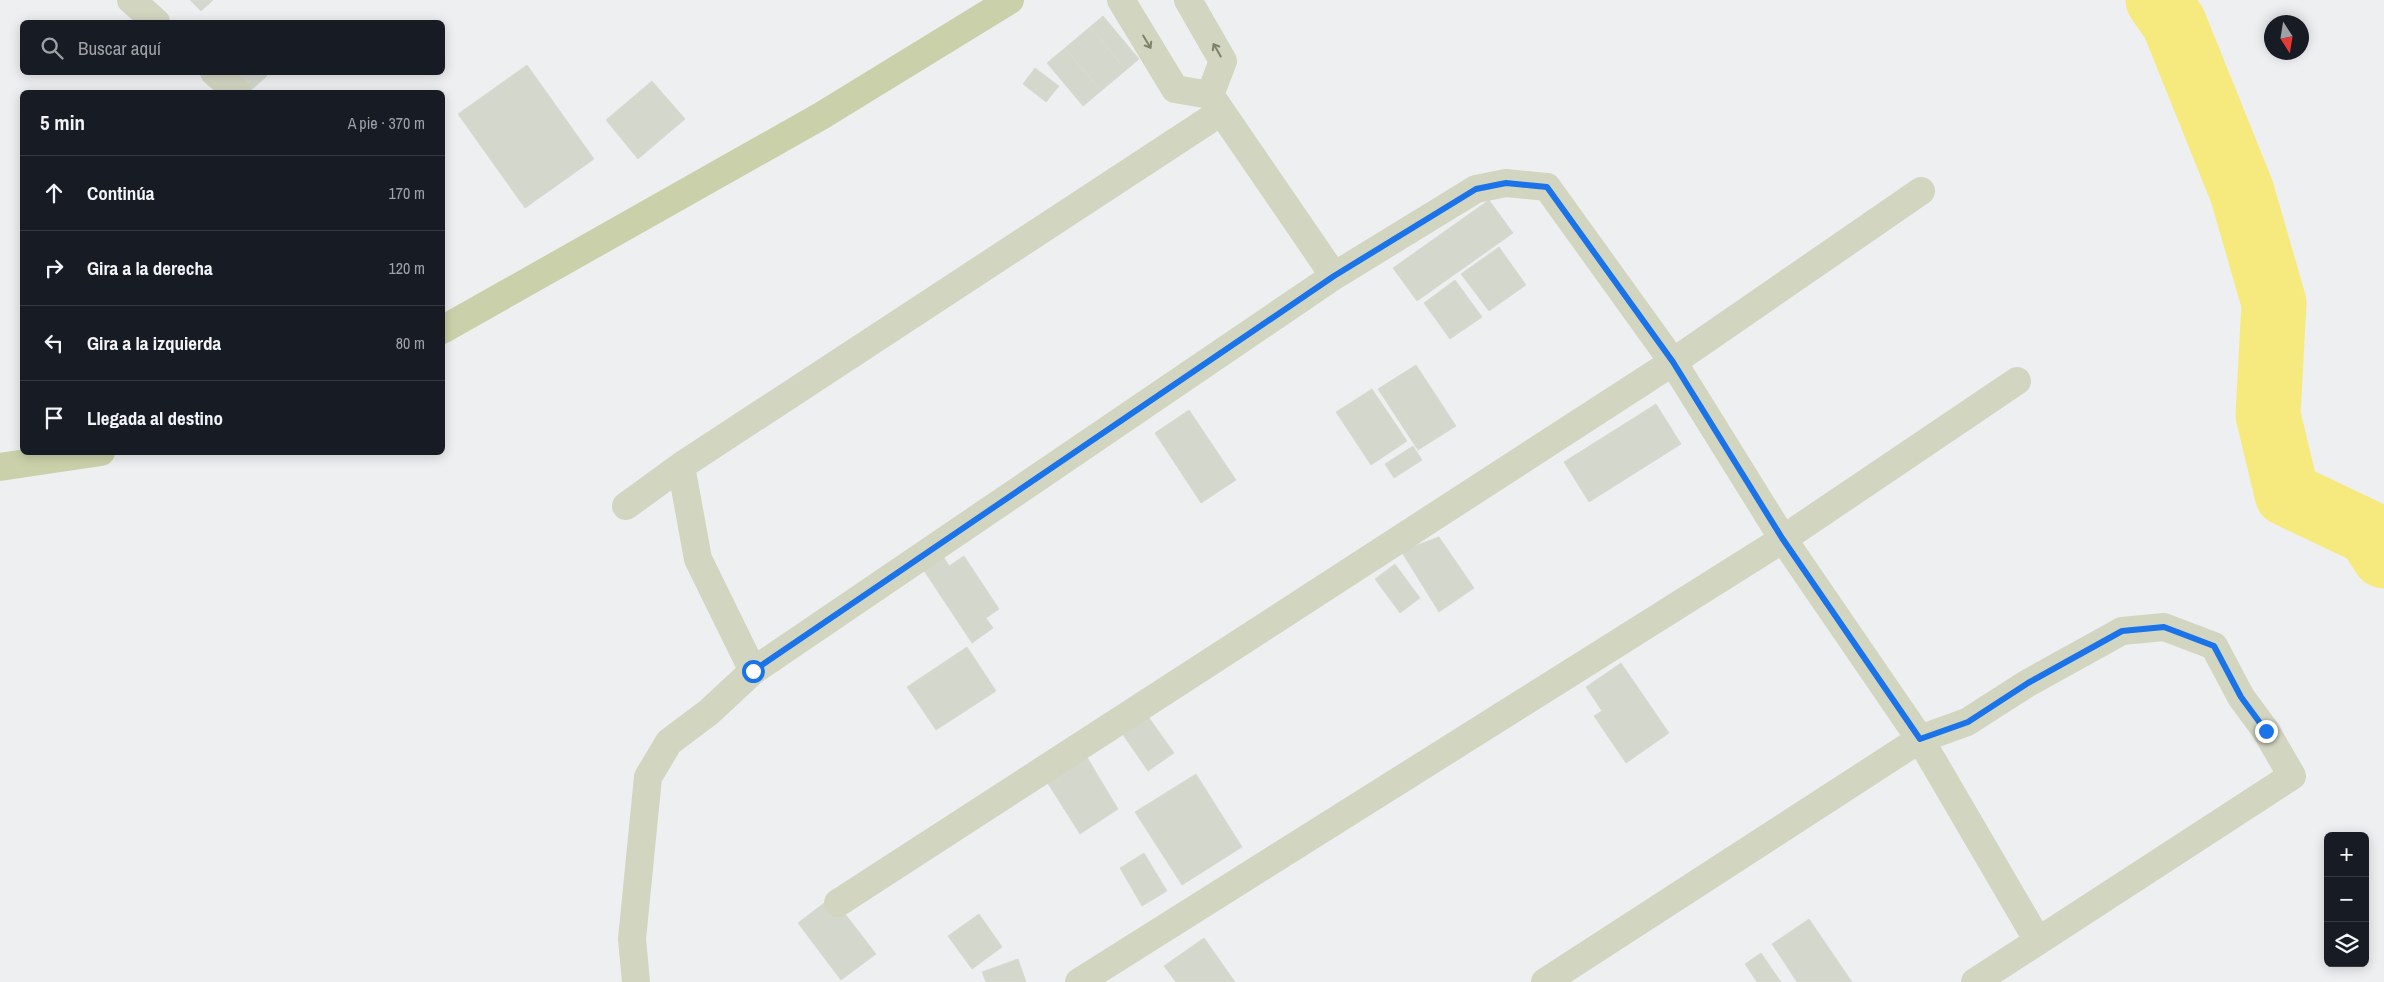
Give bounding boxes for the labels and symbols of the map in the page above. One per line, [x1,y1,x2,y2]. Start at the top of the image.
north arrow [2264,15,2309,60]
one-way arrow [1142,34,1152,48]
one-way arrow [1211,44,1221,58]
route start [742,660,765,683]
route end [2255,720,2278,743]

